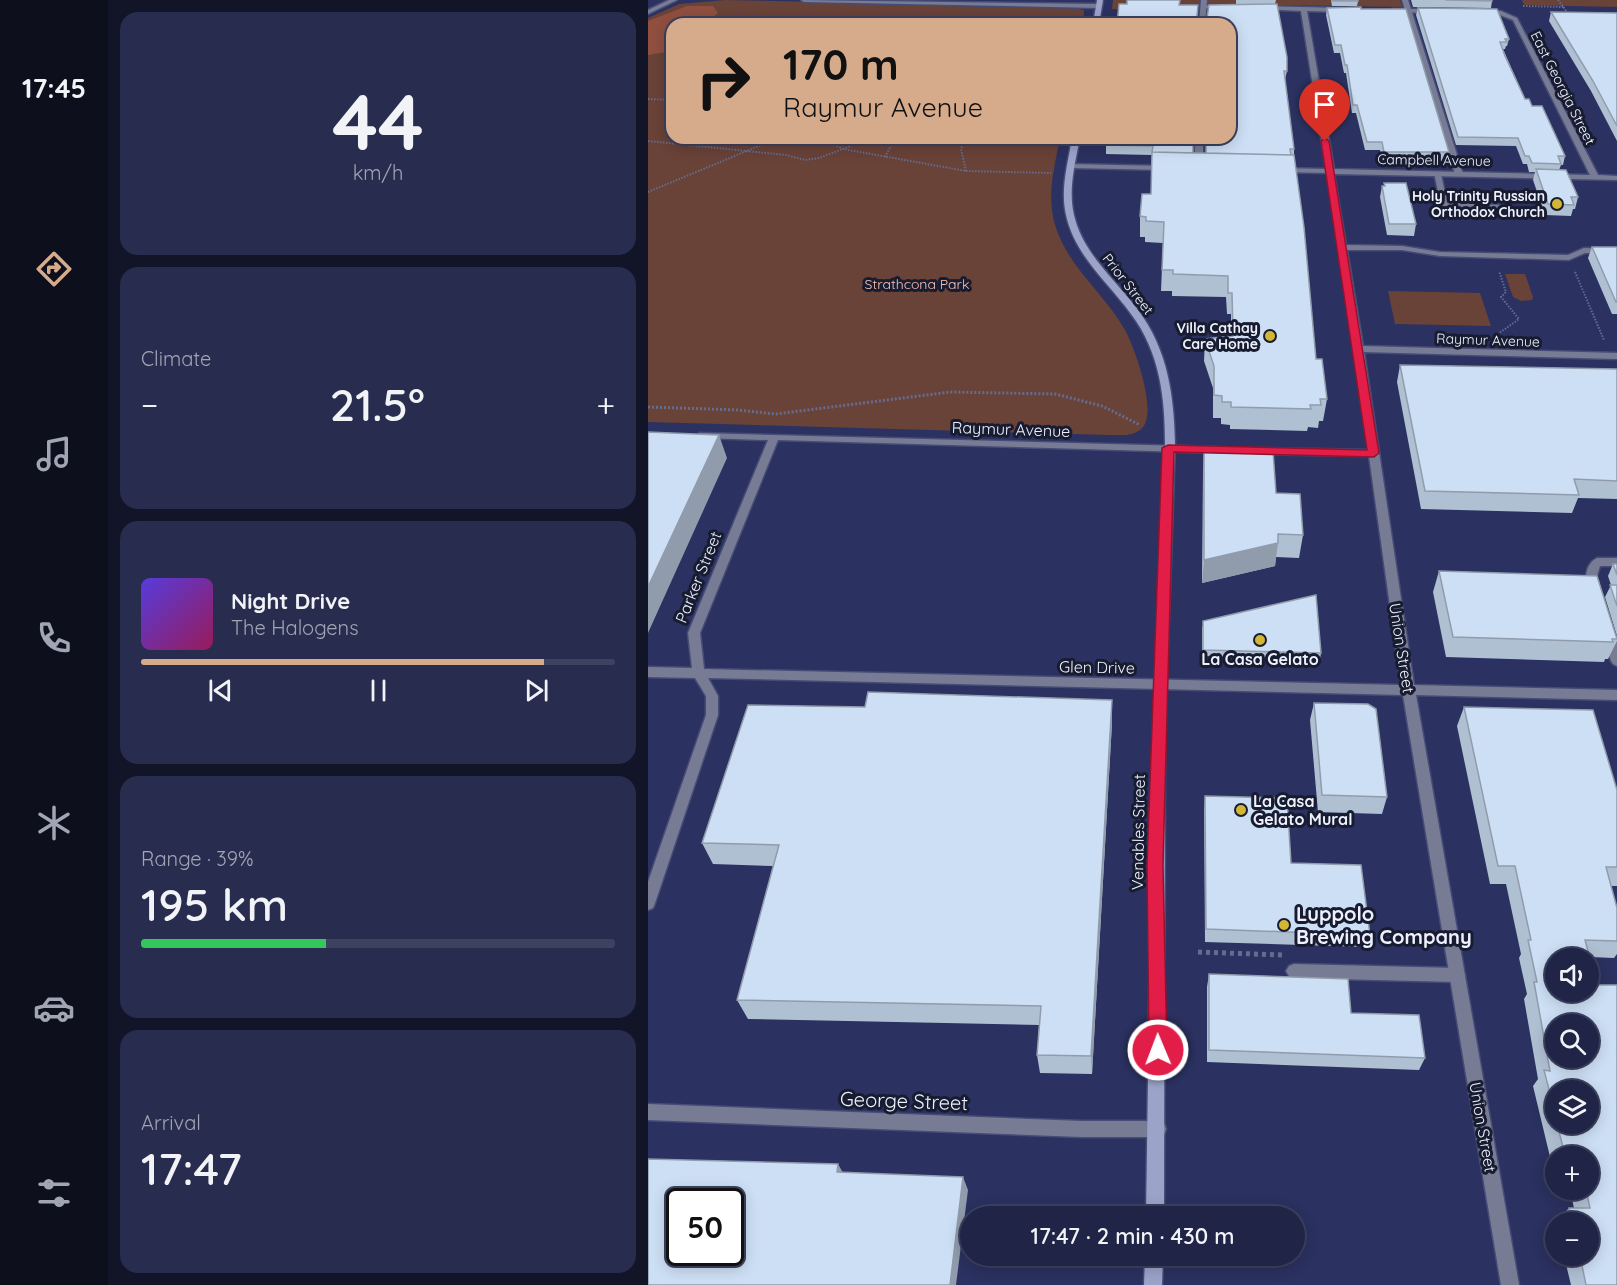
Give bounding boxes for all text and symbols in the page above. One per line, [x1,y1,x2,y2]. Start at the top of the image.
street label: East Georgia Street [1527,28,1600,148]
text: 170 m [783,38,899,91]
icon: right [684,42,762,120]
text: 17:45 [22,71,86,105]
text: 44 [332,72,424,170]
pin [1299,79,1350,141]
icon: arrive [1308,88,1341,121]
text: Raymur Avenue [783,90,983,124]
street label: Campbell Avenue [1377,150,1491,170]
text: km/h [353,160,403,185]
place label: Holy Trinity Russian Orthodox Church [1412,187,1545,221]
marker: Holy Trinity Russian Orthodox Church [1550,197,1564,211]
icon: directions [33,248,75,290]
street label: Prior Street [1099,250,1158,318]
park label: Strathcona Park [865,275,969,293]
place label: Villa Cathay Care Home [1176,319,1258,353]
marker: Villa Cathay Care Home [1263,329,1277,343]
street label: Raymur Avenue [1436,329,1540,351]
text: Climate [141,346,211,371]
text: 21.5° [330,376,425,432]
text: − [141,384,158,425]
text: + [596,384,615,425]
street label: Raymur Avenue [951,417,1071,441]
icon: music [33,433,75,475]
street label: Parker Street [671,528,725,626]
text: Night Drive [231,587,350,615]
street label: Union Street [1385,601,1419,695]
text: The Halogens [231,615,359,640]
icon: phone [33,617,75,659]
marker: La Casa Gelato [1253,633,1267,647]
place label: La Casa Gelato [1201,649,1319,669]
street label: Glen Drive [1059,656,1135,678]
icon: previous [204,674,237,707]
icon: pause [362,674,395,707]
icon: next [520,674,553,707]
street label: Venables Street [1127,774,1149,890]
place label: La Casa Gelato Mural [1253,791,1353,829]
icon: climate [33,802,75,844]
marker: La Casa Gelato Mural [1234,803,1248,817]
text: Range · 39% [141,846,254,871]
text: 195 km [141,876,288,932]
place label: Luppolo Brewing Company [1296,901,1472,949]
marker: Luppolo Brewing Company [1277,918,1291,932]
map controls [1545,948,1599,1266]
button: sound [1545,948,1599,1002]
icon: car [33,987,75,1029]
button: search [1545,1014,1599,1068]
position arrow [1126,1018,1190,1082]
street label: Union Street [1465,1080,1501,1174]
button: layers [1545,1080,1599,1134]
street label: George Street [840,1086,969,1115]
text: Arrival [141,1110,201,1135]
text: 17:47 [141,1140,242,1196]
button: + [1545,1146,1599,1200]
icon: filters [33,1172,75,1214]
speed limit sign: 50 [666,1188,744,1266]
button: − [1545,1212,1599,1266]
text: 17:47 · 2 min · 430 m [1031,1222,1234,1250]

